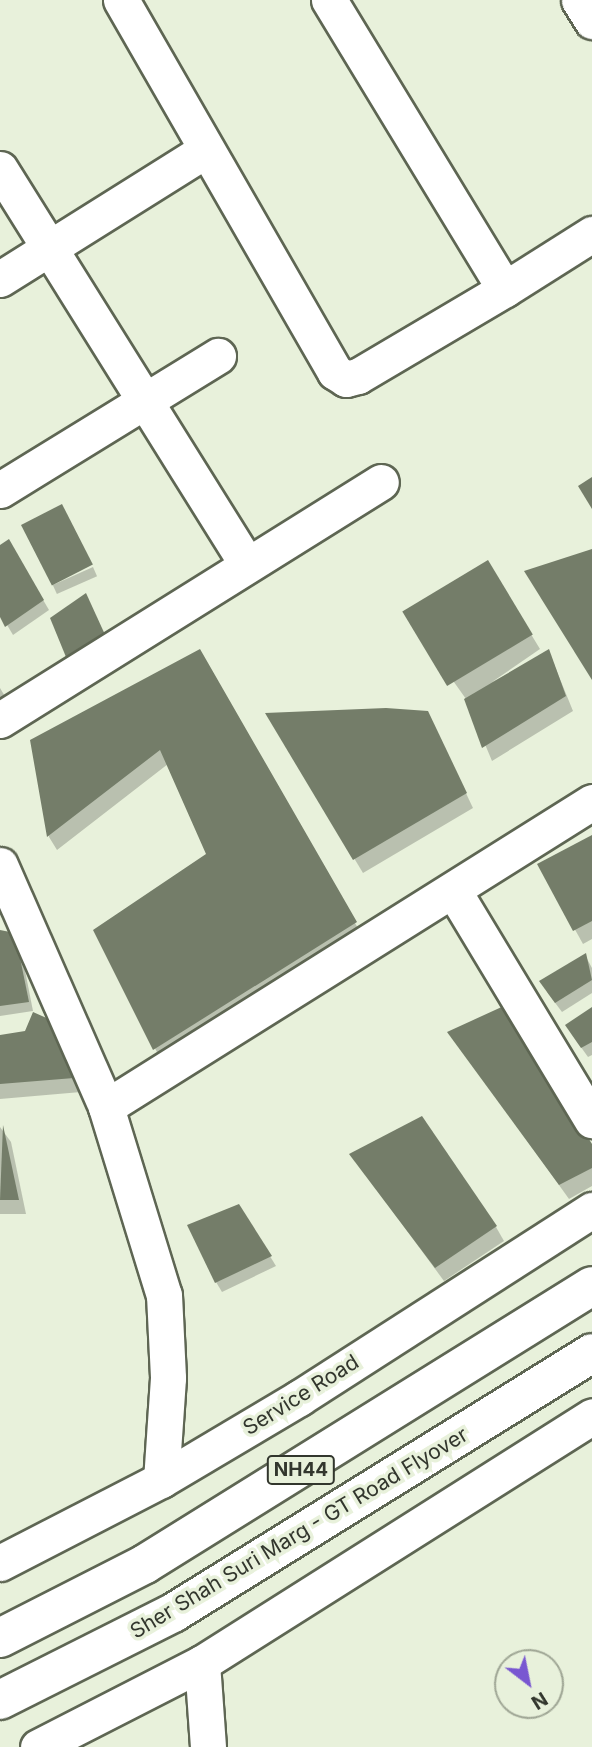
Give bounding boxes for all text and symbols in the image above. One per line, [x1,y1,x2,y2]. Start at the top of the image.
street label: Service Road [239,1349,363,1441]
street label: Sher Shah Suri Marg - GT Road Flyover [126,1422,472,1644]
road number: NH44 [266,1454,336,1486]
north arrow [494,1649,564,1719]
text: N [527,1687,552,1714]

